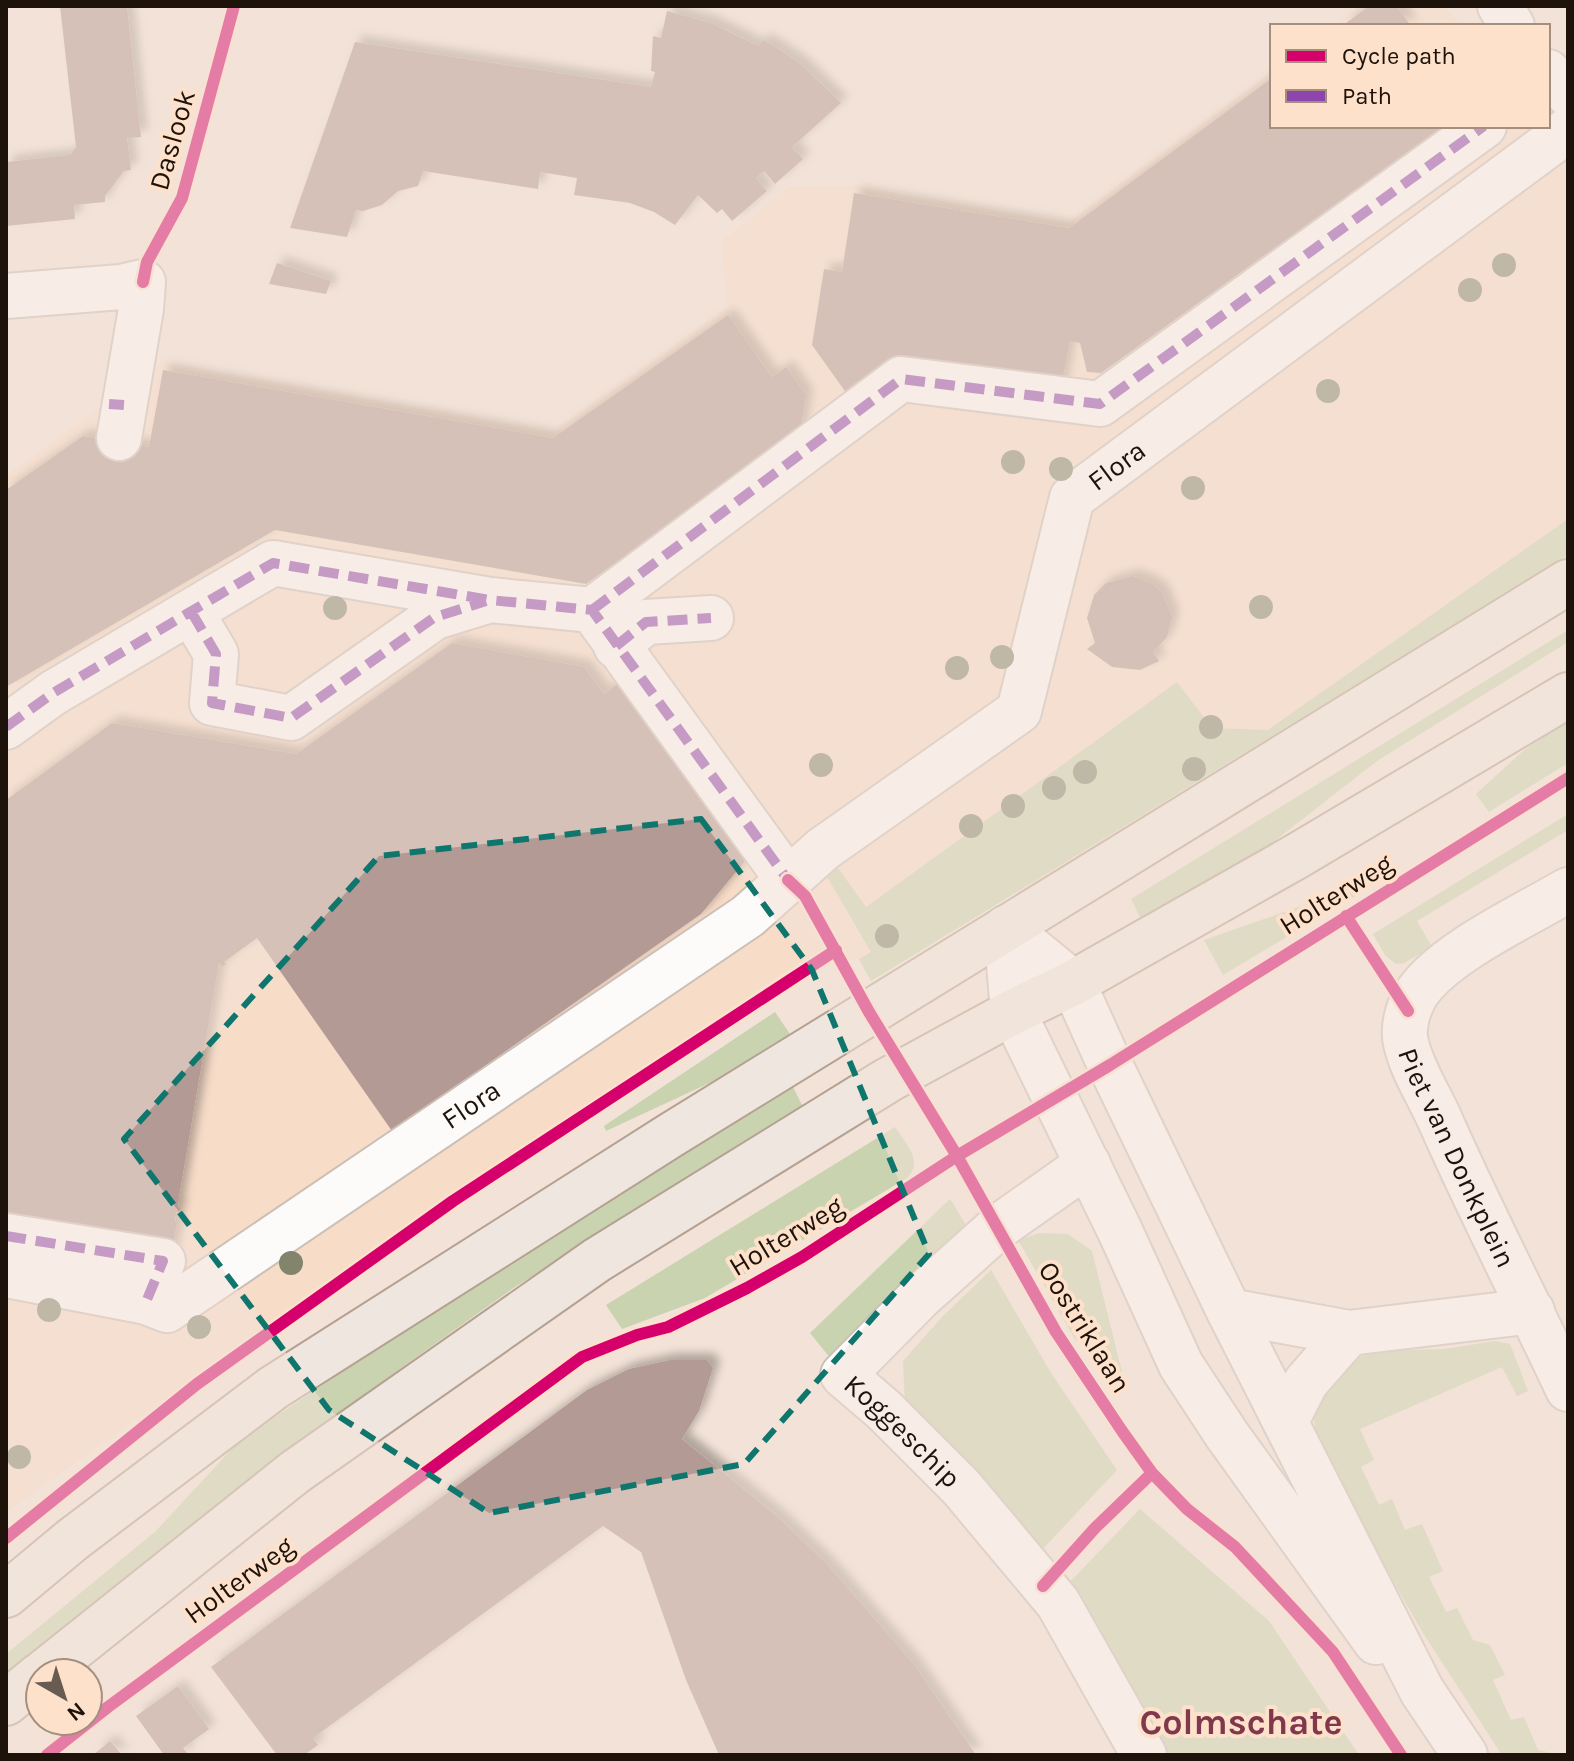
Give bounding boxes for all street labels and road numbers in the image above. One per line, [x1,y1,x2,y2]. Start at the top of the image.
street label: Daslook [142,86,202,194]
street label: Flora [1081,433,1152,497]
street label: Holterweg [1273,846,1399,942]
street label: Piet van Donkplein [1392,1043,1523,1272]
street label: Flora [435,1073,506,1135]
street label: Holterweg [723,1189,849,1283]
street label: Oostriklaan [1032,1255,1138,1399]
street label: Koggeschip [838,1367,968,1494]
street label: Holterweg [178,1529,300,1631]

